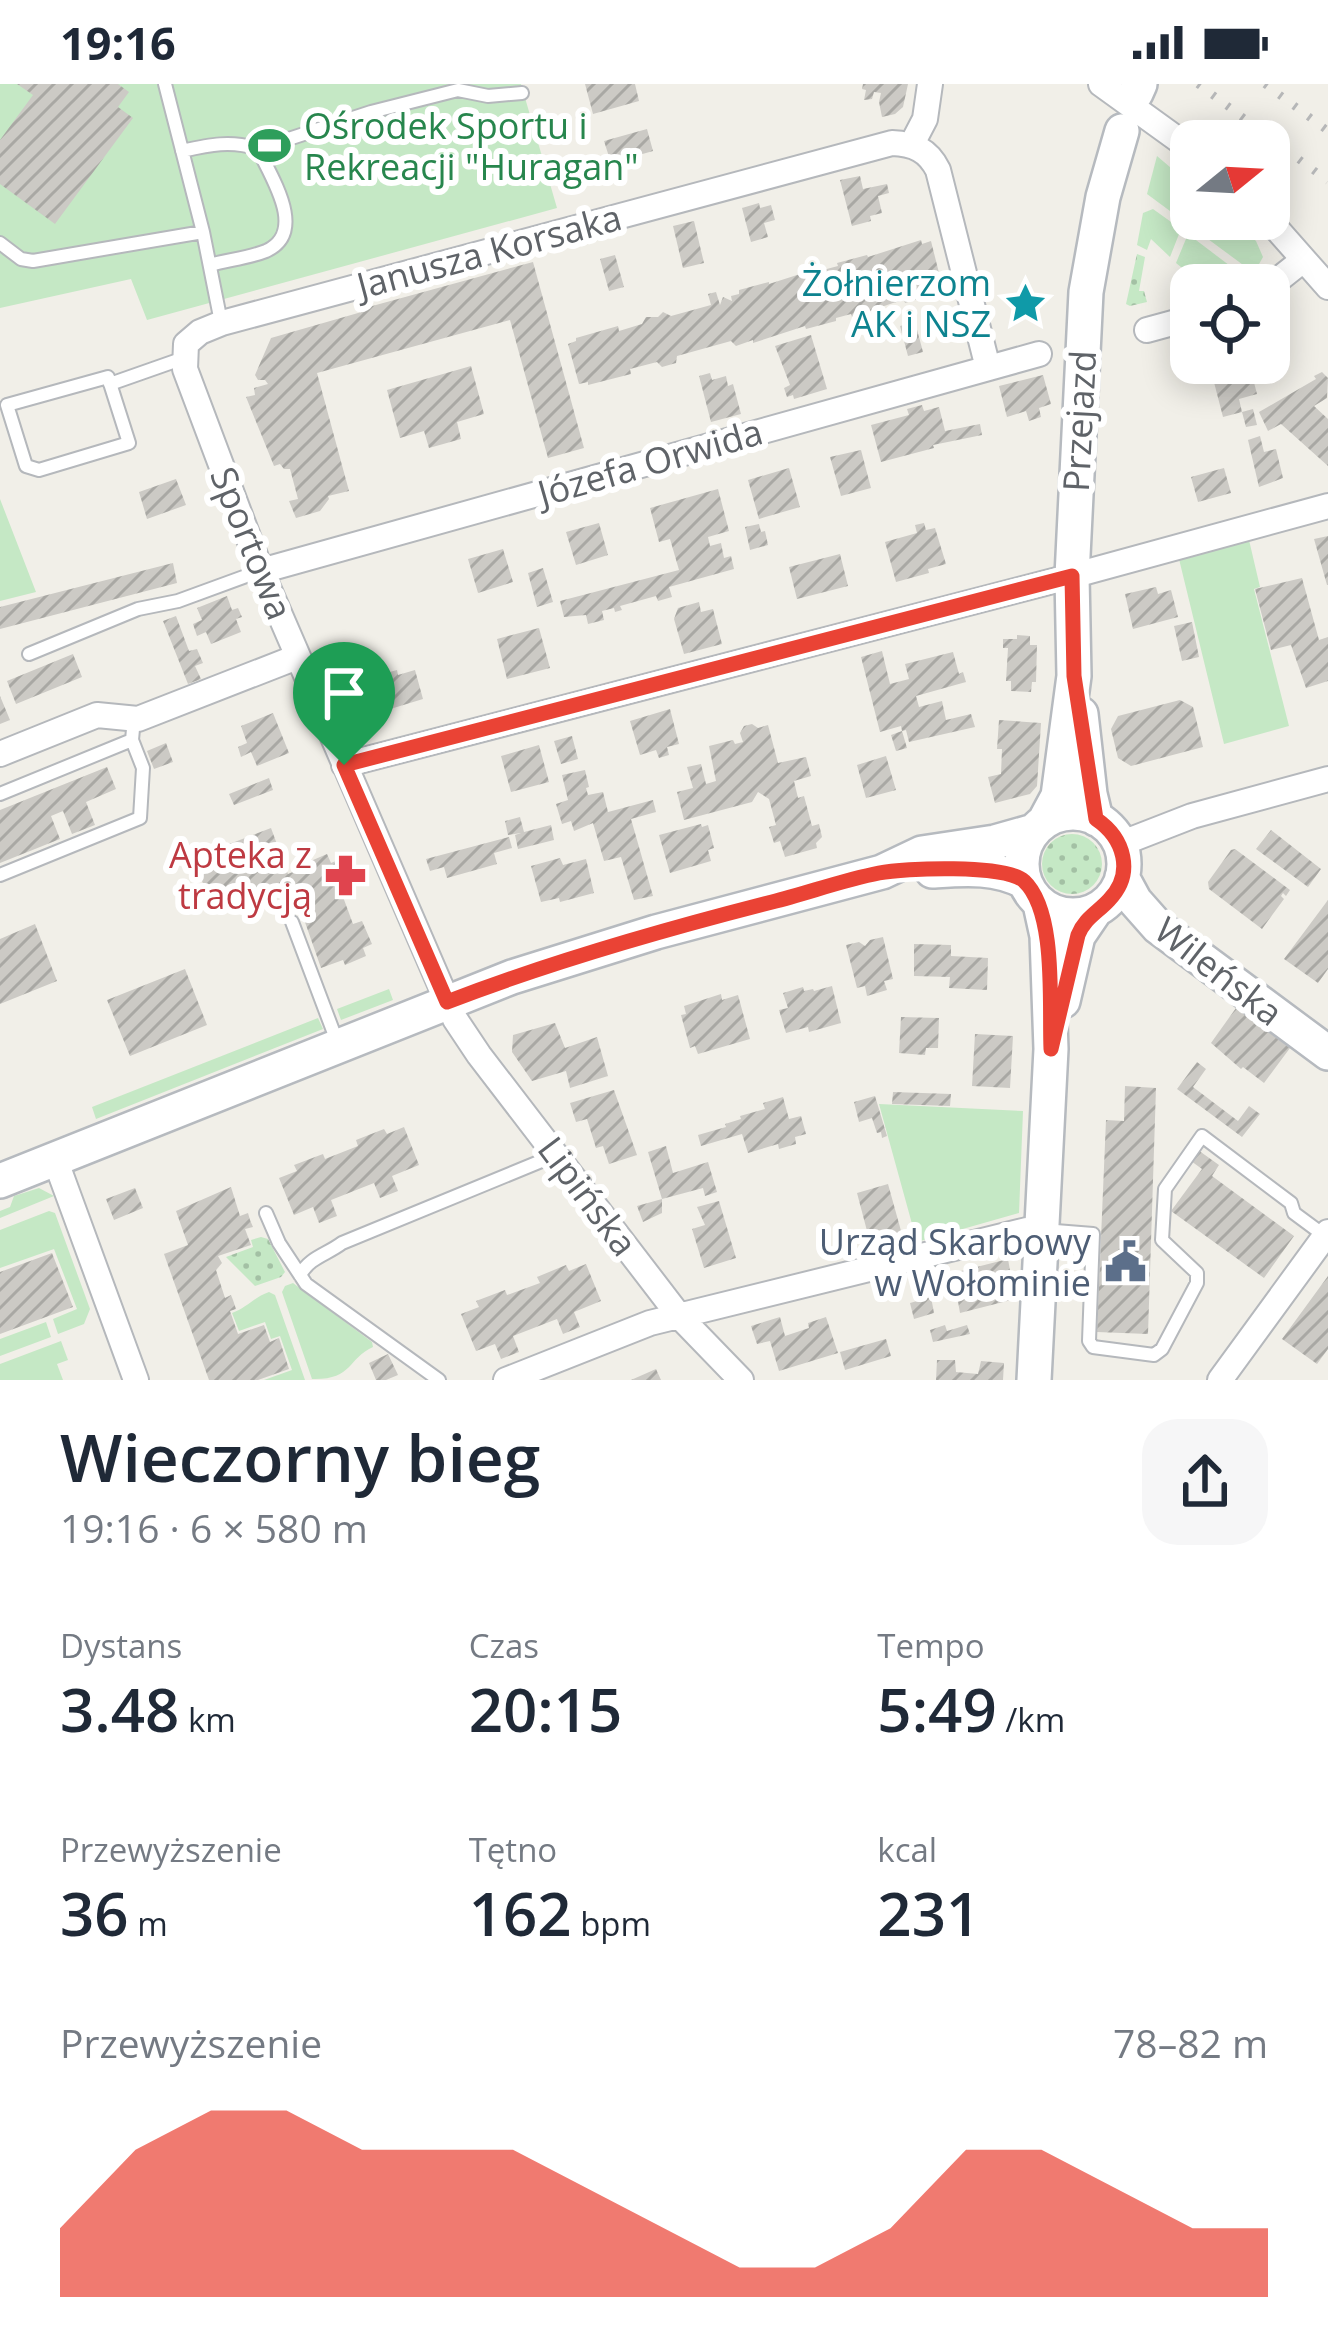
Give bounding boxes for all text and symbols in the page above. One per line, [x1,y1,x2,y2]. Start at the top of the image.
text: 19:16 [60,12,176,73]
place label: Ośrodek Sportu i Rekreacji "Huragan" [304,101,639,191]
north arrow [1170,120,1290,240]
map controls [1170,120,1290,384]
sports icon: Ośrodek Sportu i Rekreacji "Huragan" [247,123,293,169]
street label: Janusza Korsaka [349,192,627,311]
place label: Żołnierzom AK i NSZ [802,258,991,348]
button: locate [1170,264,1290,384]
place icon: Żołnierzom AK i NSZ [1002,280,1048,326]
street label: Przejazd [1051,349,1107,493]
street label: Józefa Orwida [529,407,768,518]
street label: Sportowa [199,459,305,627]
pin [293,642,395,765]
icon: arrive [311,660,377,726]
place label: Apteka z tradycją [169,830,312,920]
pharmacy icon: Apteka z tradycją [323,852,369,898]
street label: Wileńska [1145,906,1293,1036]
street label: Lipińska [527,1126,649,1266]
place label: Urząd Skarbowy w Wołominie [819,1217,1092,1307]
public building icon: Urząd Skarbowy w Wołominie [1102,1239,1148,1285]
text: Wieczorny bieg [60,1411,540,1501]
button: share [1142,1419,1268,1545]
text: 19:16 · 6 × 580 m [60,1501,368,1554]
text: Dystans [60,1623,182,1668]
text: Czas [469,1623,539,1668]
text: Tempo [877,1623,985,1668]
text: 3.48 [60,1668,179,1750]
text: 20:15 [469,1668,622,1750]
text: 5:49 [877,1668,997,1750]
text: km [179,1697,236,1742]
text: /km [997,1697,1065,1742]
text: Przewyższenie [60,1827,282,1872]
text: Tętno [469,1827,557,1872]
text: kcal [877,1827,937,1872]
text: 36 [60,1872,129,1954]
text: 162 [469,1872,572,1954]
text: 231 [877,1872,980,1954]
text: m [129,1901,168,1946]
text: bpm [572,1901,651,1946]
text: Przewyższenie [60,2016,322,2069]
text: 78–82 m [1113,2016,1268,2069]

